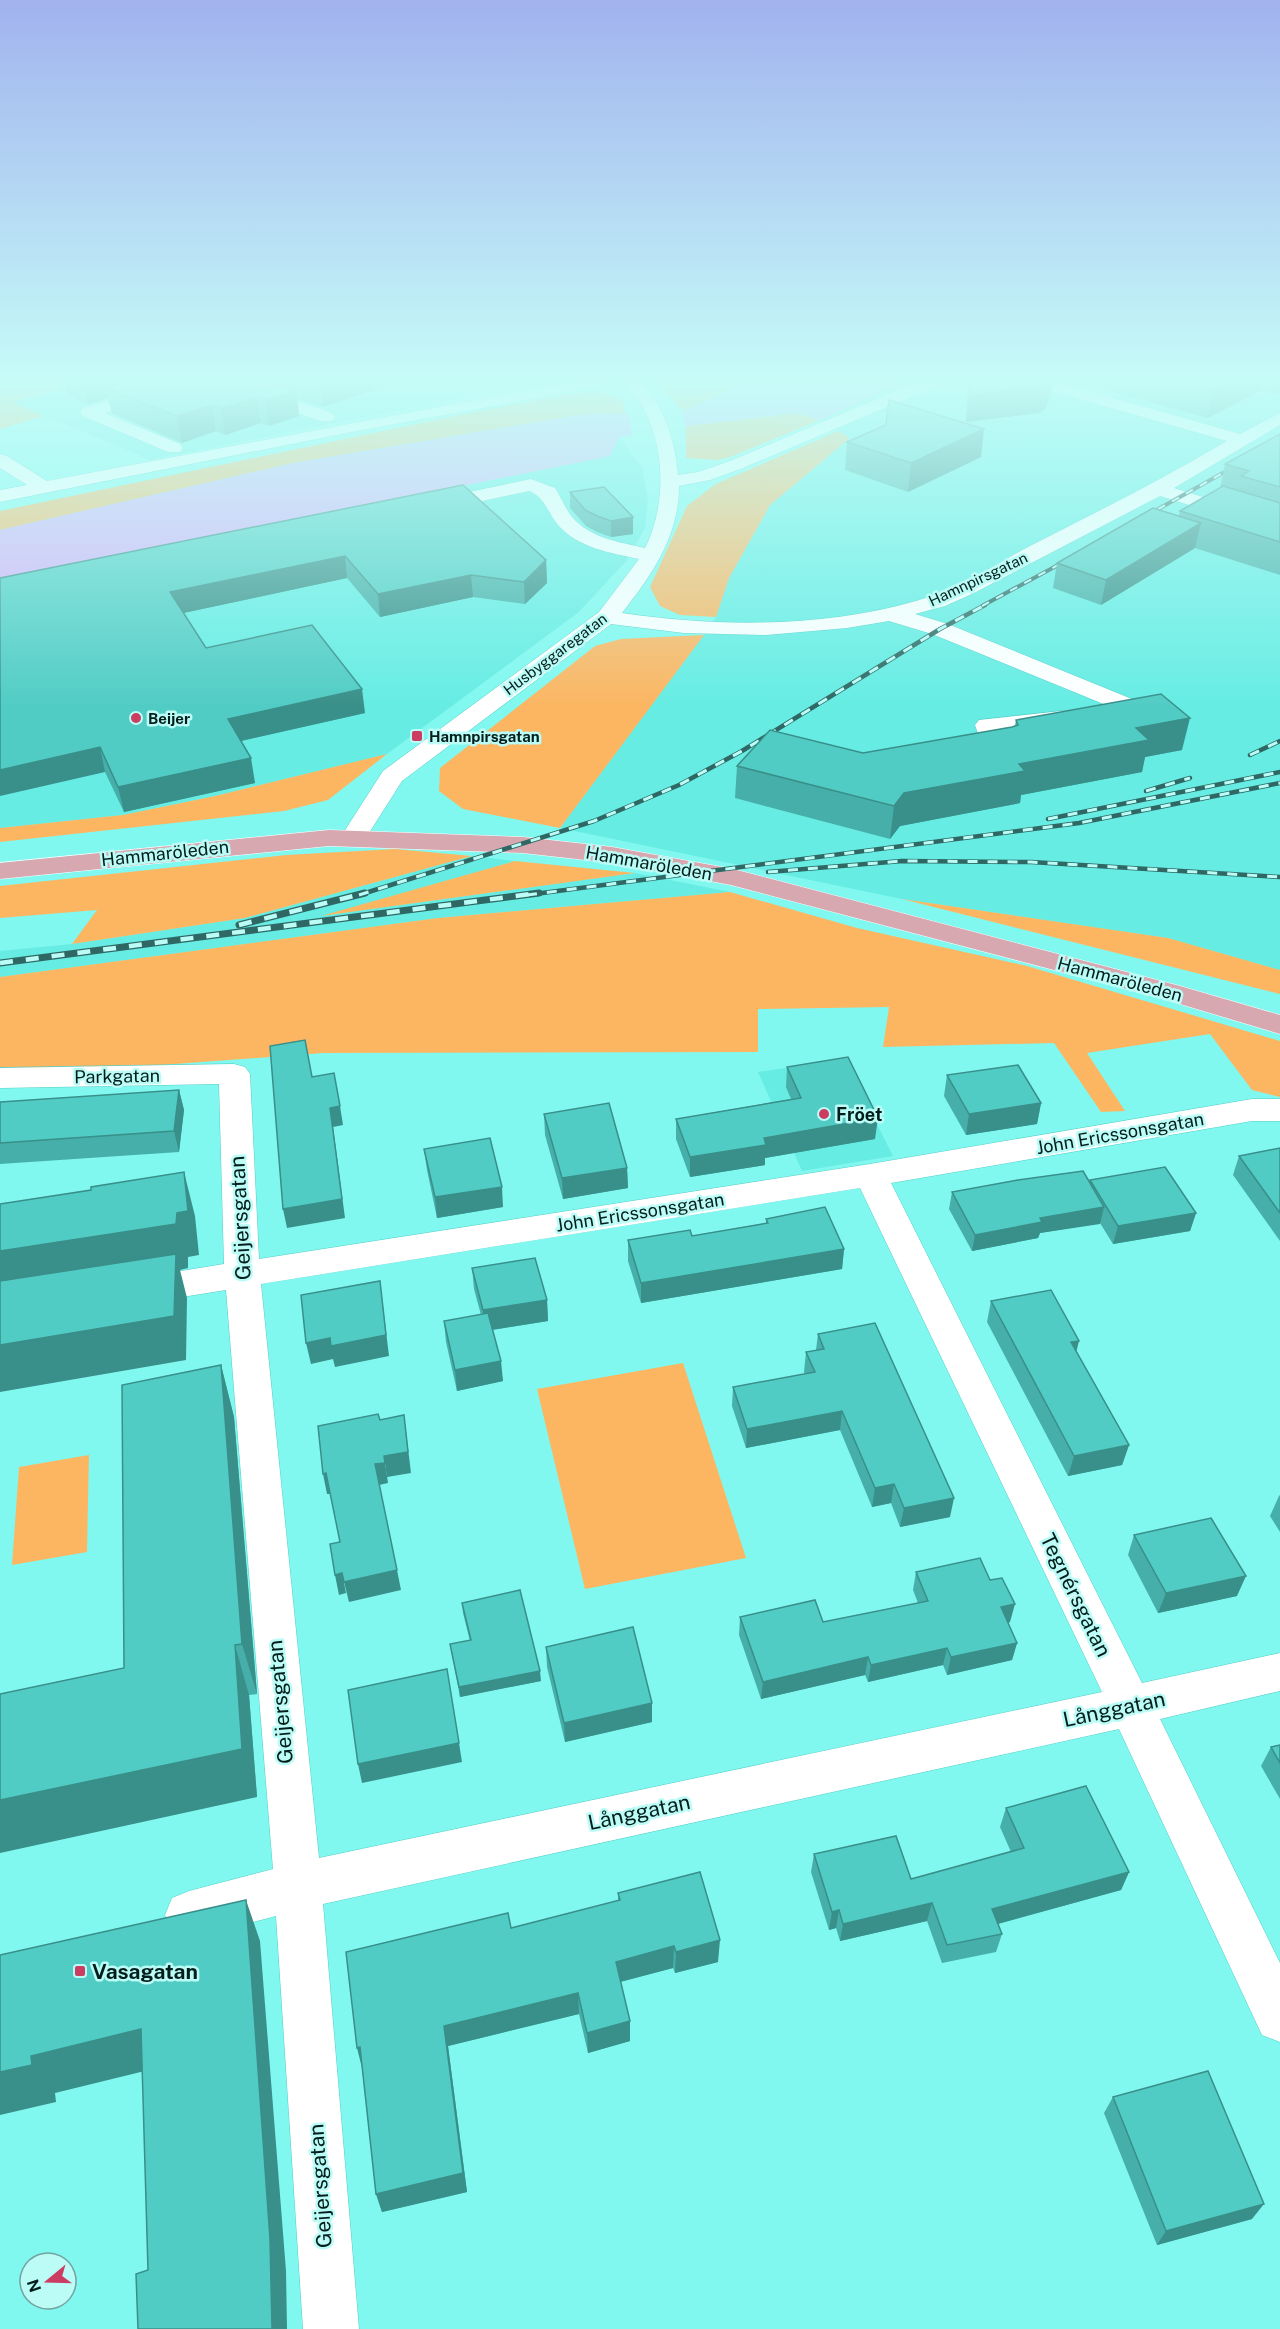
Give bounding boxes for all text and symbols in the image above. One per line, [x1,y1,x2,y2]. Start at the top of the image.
street label: Hamnpirsgatan [926,549,1030,609]
street label: Husbyggaregatan [500,610,610,698]
place label: Beijer [148,710,190,727]
marker: Beijer [129,711,143,725]
place label: Hamnpirsgatan [429,728,540,745]
marker: Hamnpirsgatan [410,729,424,743]
street label: Hammaröleden [100,836,230,870]
street label: Hammaröleden [584,842,714,884]
street label: Hammaröleden [1055,952,1185,1006]
street label: Parkgatan [74,1065,160,1087]
place label: Fröet [836,1104,882,1125]
marker: Fröet [817,1107,831,1121]
street label: John Ericssonsgatan [1034,1108,1206,1158]
street label: Geijersgatan [224,1155,256,1281]
street label: John Ericssonsgatan [554,1188,726,1236]
street label: Tegnérsgatan [1035,1529,1117,1661]
street label: Geijersgatan [262,1639,298,1765]
street label: Långgatan [1061,1686,1167,1732]
street label: Långgatan [586,1789,692,1835]
place label: Vasagatan [92,1959,198,1984]
marker: Vasagatan [73,1964,87,1978]
street label: Geijersgatan [303,2123,337,2249]
north arrow [18,2251,78,2311]
text: N [23,2277,45,2295]

